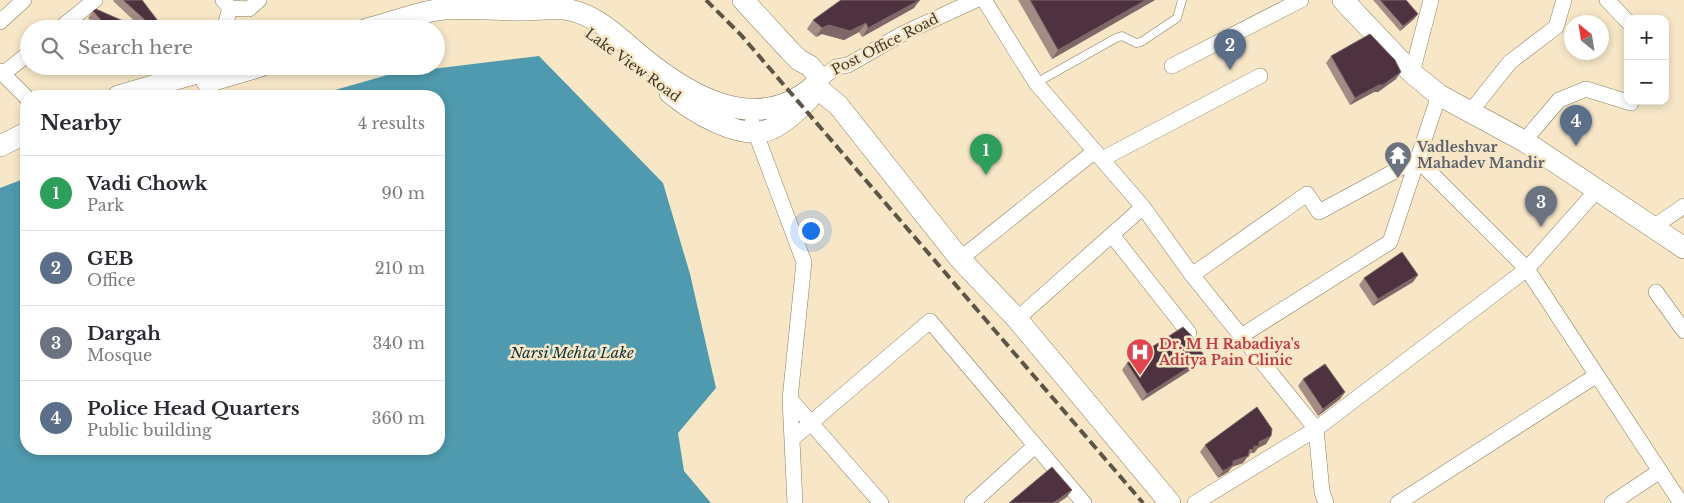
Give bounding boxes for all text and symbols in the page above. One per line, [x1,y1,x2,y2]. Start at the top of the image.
street label: Post Office Road [828,9,942,79]
north arrow [1564,15,1609,60]
map controls [1624,15,1669,105]
button: + [1624,15,1669,60]
search box [20,20,445,75]
street label: Lake View Road [582,24,685,106]
pin: 2 [1214,29,1246,70]
icon: search [38,34,66,62]
text: Search here [78,36,193,59]
button: − [1624,60,1669,105]
pin: 4 [1560,105,1592,146]
text: Nearby [40,110,121,136]
text: 4 results [358,113,425,133]
pin: 1 [970,134,1002,175]
place label: Vadleshvar Mahadev Mandir [1416,138,1545,172]
temple icon: Vadleshvar Mahadev Mandir [1383,140,1413,179]
text: Vadi Chowk [87,172,207,195]
text: 1 [53,183,59,203]
text: 90 m [382,183,425,203]
pin: 3 [1525,186,1557,227]
text: Park [87,195,124,215]
your location [798,218,824,244]
text: GEB [87,247,133,270]
text: 2 [51,258,61,278]
text: 210 m [375,258,425,278]
text: Office [87,270,135,290]
text: Dargah [87,322,161,345]
text: 3 [51,333,61,353]
text: 340 m [373,333,425,353]
place label: Dr. M H Rabadiya's Aditya Pain Clinic [1158,335,1300,369]
hospital icon: Dr. M H Rabadiya's Aditya Pain Clinic [1125,337,1155,376]
water label: Narsi Mehta Lake [509,343,634,362]
text: Mosque [87,345,152,365]
text: Police Head Quarters [87,397,300,420]
text: 4 [51,408,61,428]
text: 360 m [372,408,425,428]
text: Public building [87,420,212,440]

